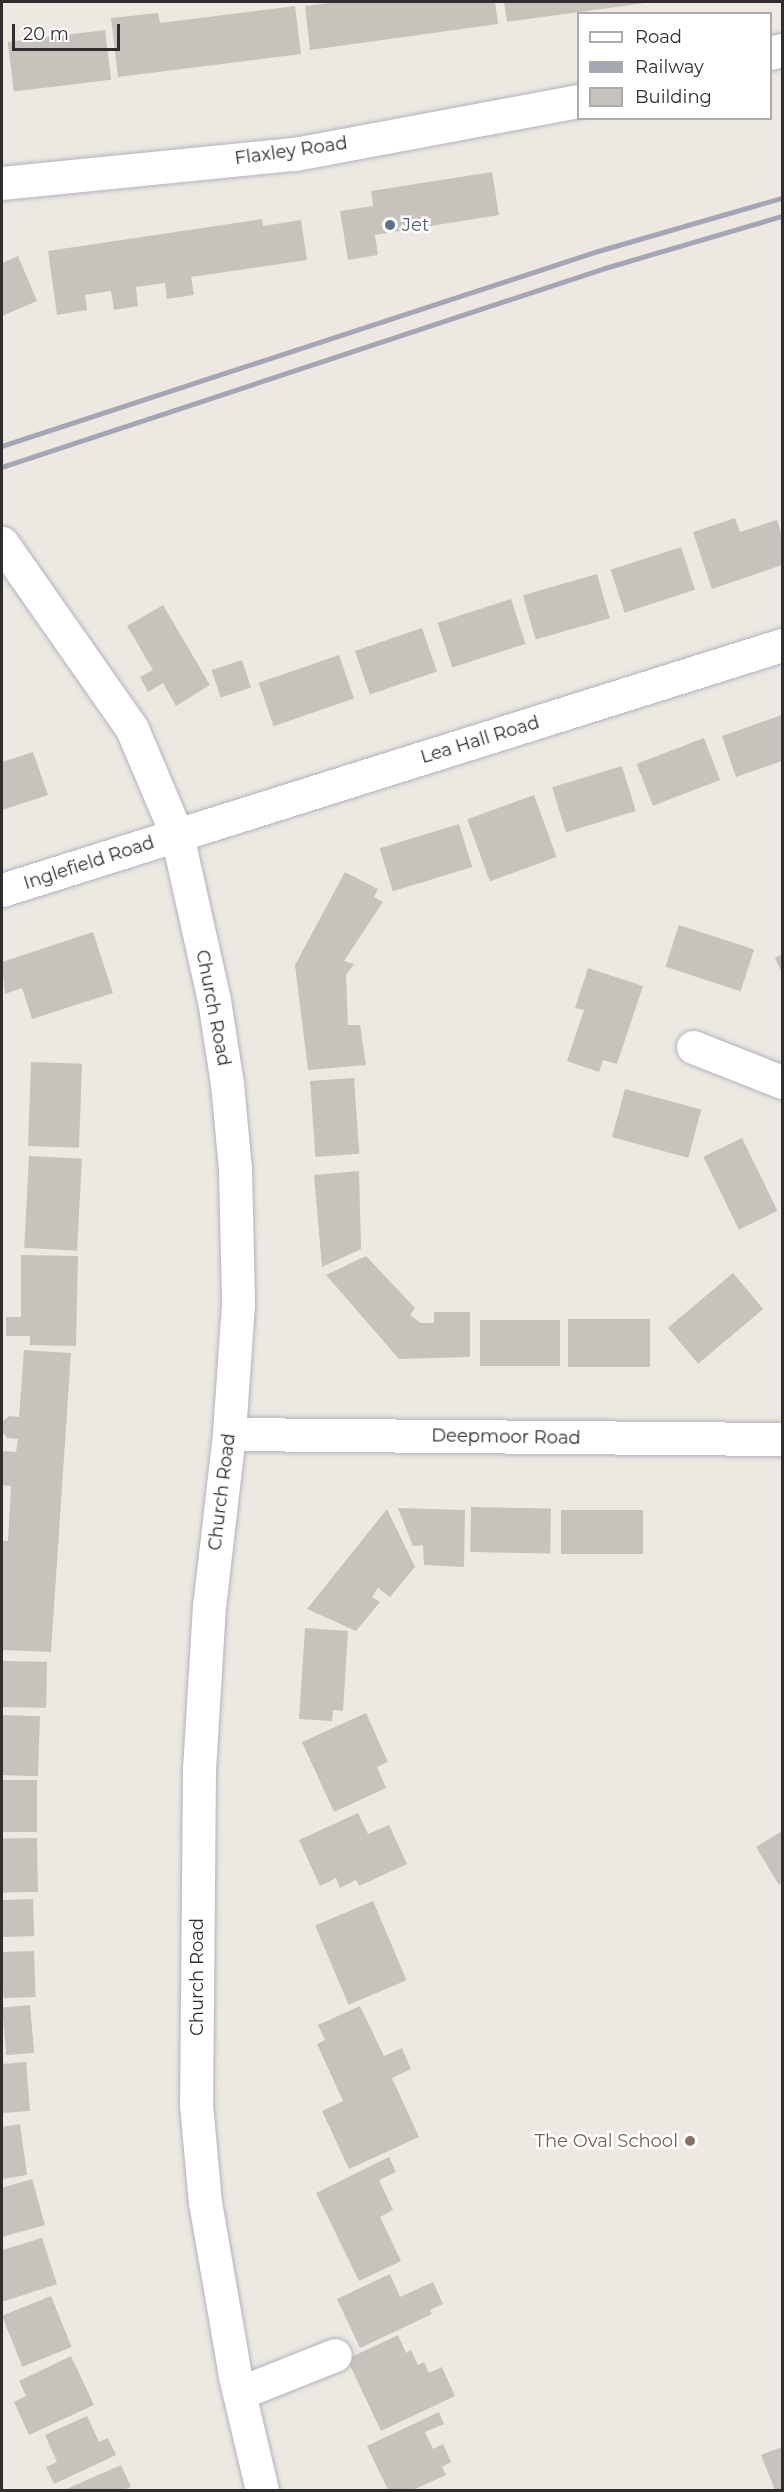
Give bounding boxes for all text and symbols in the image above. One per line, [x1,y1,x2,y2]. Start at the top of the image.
scale bar [15,12,123,50]
legend [577,12,772,120]
text: 20 m [23,23,69,45]
text: Road [635,26,682,48]
text: Railway [635,56,704,78]
text: Building [635,86,712,108]
street label: Flaxley Road [233,132,349,170]
place label: Jet [402,214,429,236]
marker: Jet [383,218,397,232]
street label: Lea Hall Road [418,712,542,768]
street label: Inglefield Road [21,832,157,894]
street label: Church Road [191,948,235,1068]
street label: Deepmoor Road [431,1425,581,1449]
street label: Church Road [204,1432,240,1552]
street label: Church Road [186,1918,208,2036]
place label: The Oval School [535,2130,678,2152]
marker: The Oval School [683,2134,697,2148]

